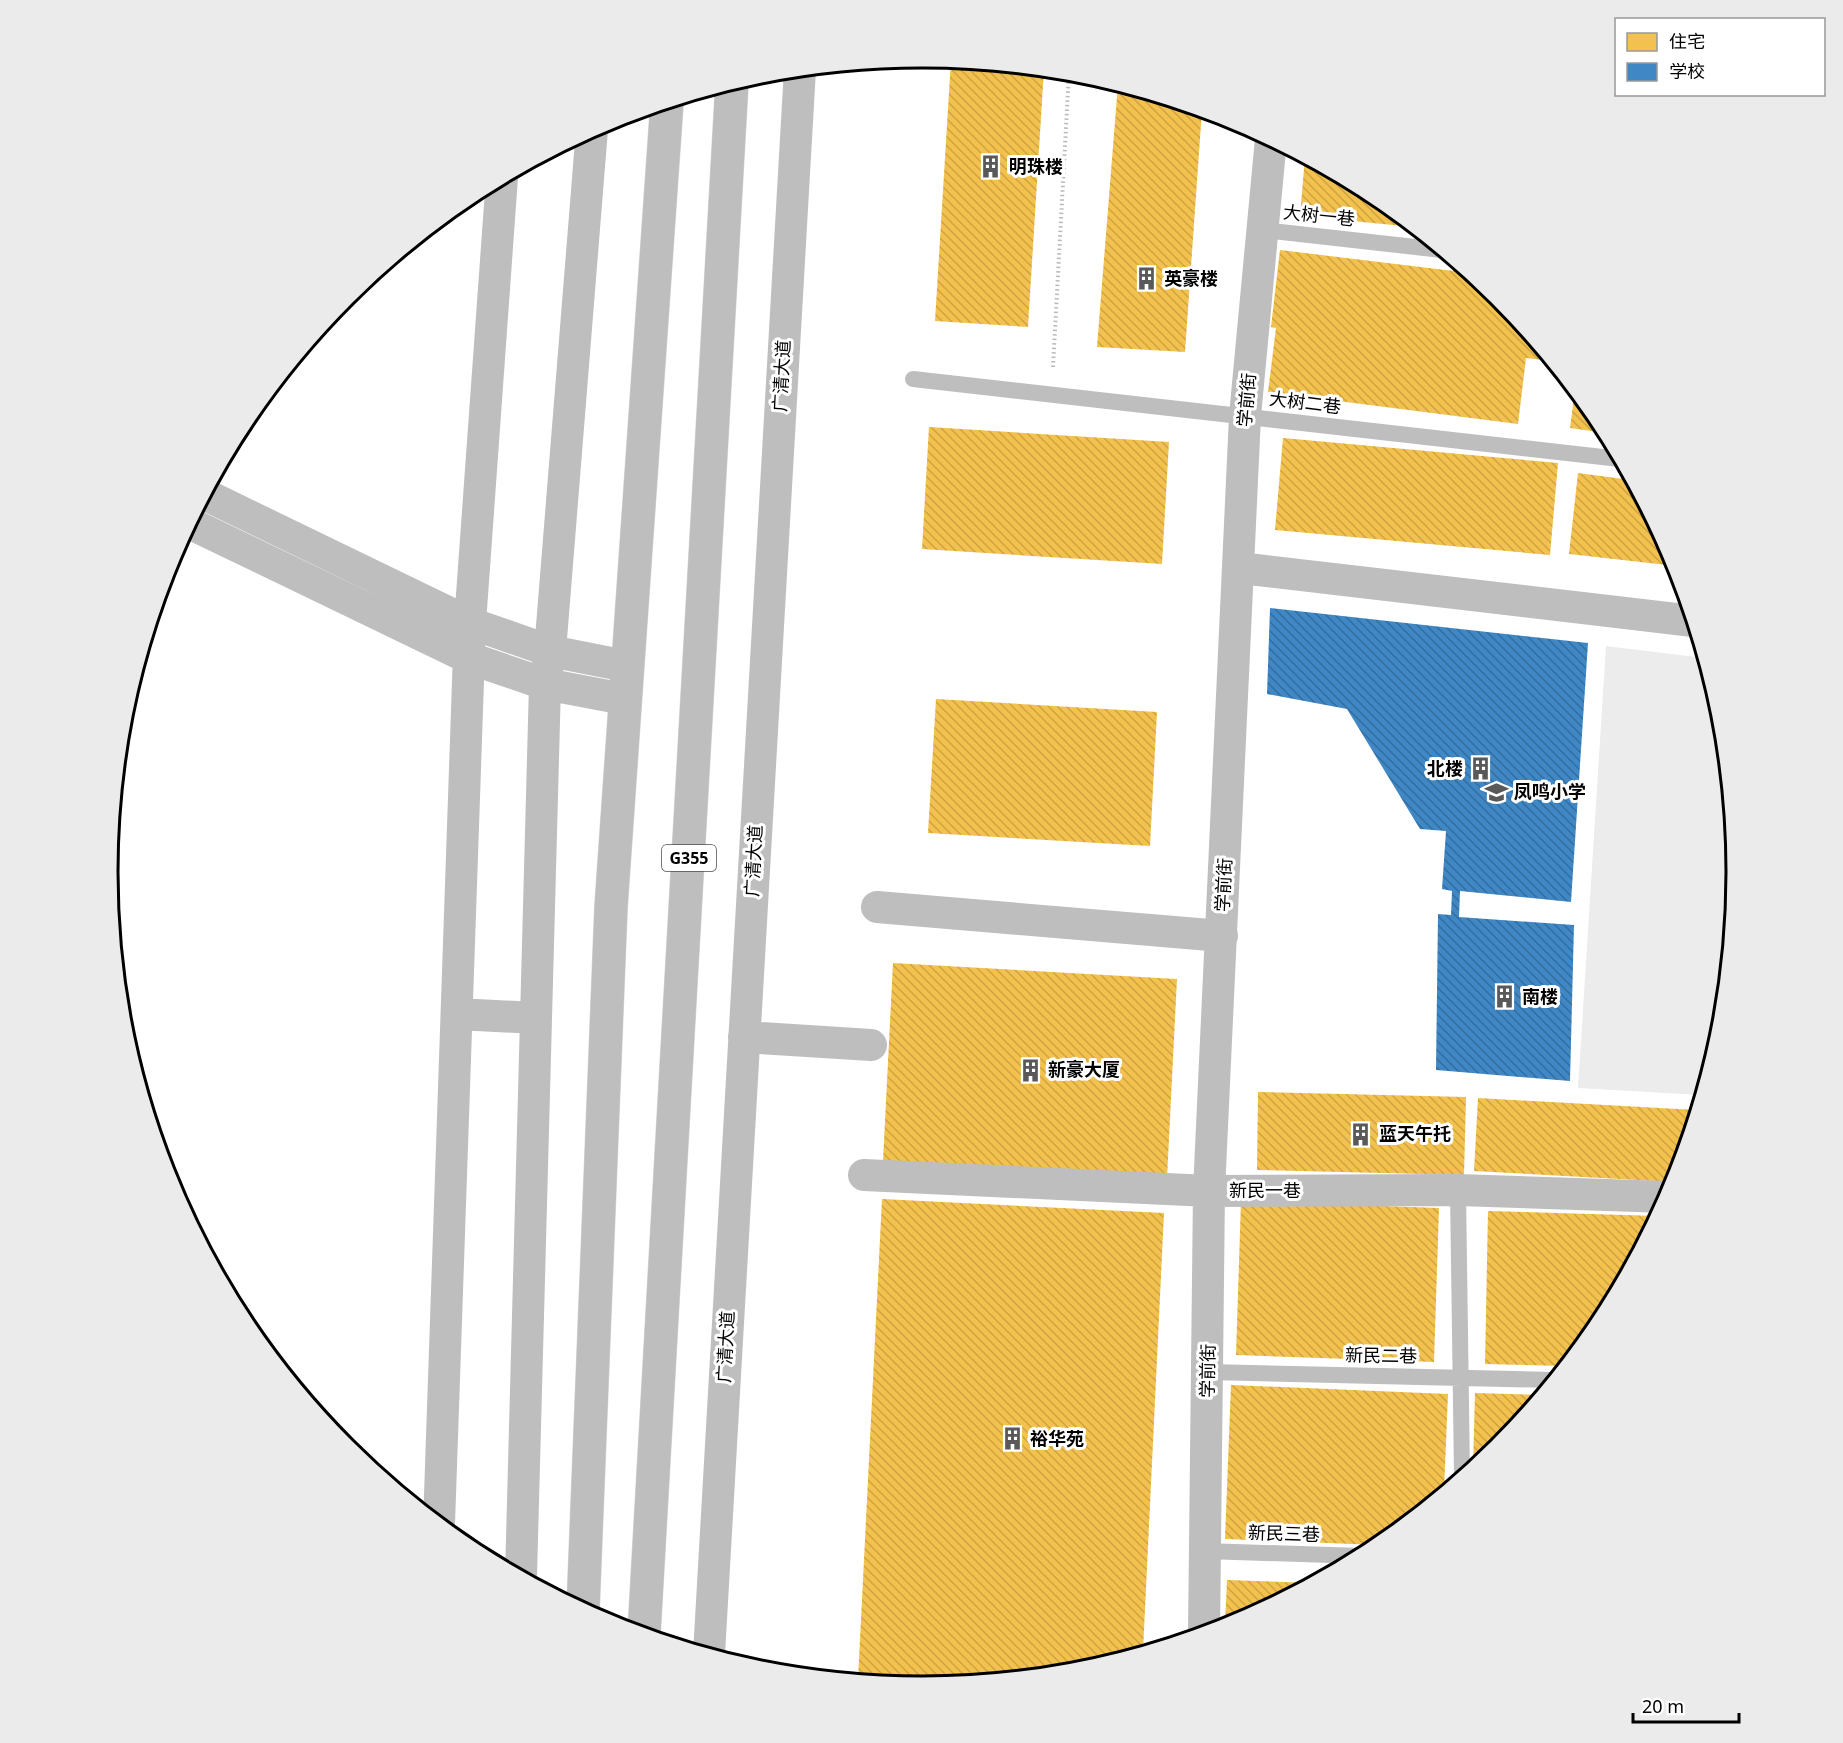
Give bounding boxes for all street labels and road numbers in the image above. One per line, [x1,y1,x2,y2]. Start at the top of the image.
street label: 大树一巷 [1282,199,1356,231]
street label: 广清大道 [767,339,795,413]
street label: 学前街 [1232,372,1260,428]
street label: 大树二巷 [1268,386,1342,418]
street label: 广清大道 [739,824,767,898]
road number: G355 [662,845,716,871]
street label: 学前街 [1210,857,1236,913]
street label: 新民一巷 [1229,1178,1301,1202]
street label: 广清大道 [711,1310,739,1384]
street label: 新民二巷 [1345,1342,1417,1368]
street label: 学前街 [1195,1344,1219,1398]
street label: 新民三巷 [1248,1520,1320,1546]

